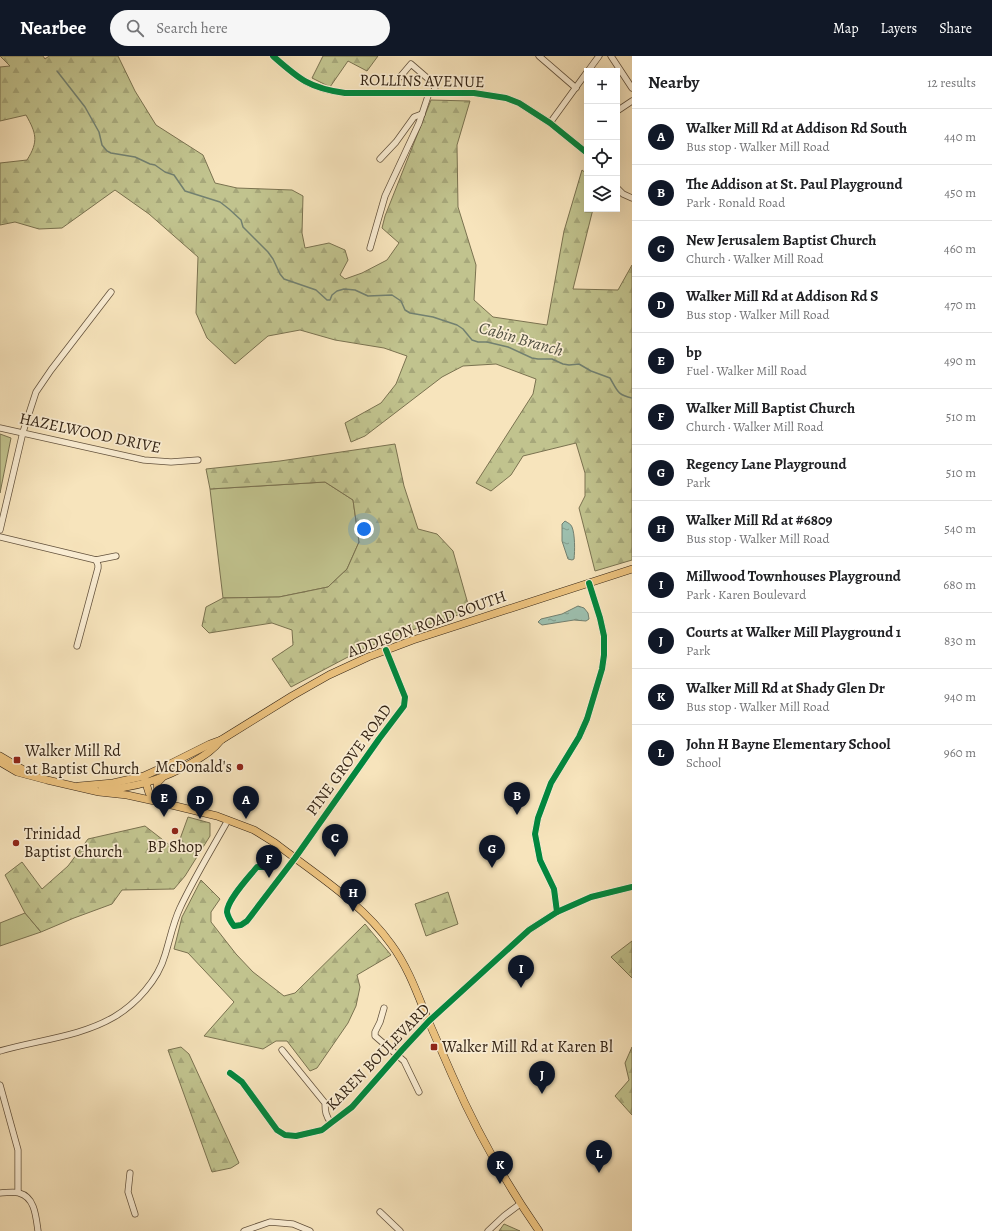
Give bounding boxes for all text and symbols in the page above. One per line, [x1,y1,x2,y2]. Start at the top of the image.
search box [110,10,390,46]
text: Nearbee [20,15,86,41]
icon: search [124,17,146,39]
text: Search here [156,18,228,38]
text: Map [833,19,859,38]
text: Layers [881,19,917,38]
text: Share [939,19,972,38]
map controls [584,68,620,212]
button: + [584,68,620,104]
street label: ROLLINS AVENUE [359,69,485,93]
text: Nearby [648,71,699,94]
text: 12 results [927,74,976,91]
button: − [584,104,620,140]
text: Walker Mill Rd at Addison Rd South [686,118,907,138]
text: A [657,128,665,145]
text: 440 m [944,128,976,145]
text: Bus stop · Walker Mill Road [686,138,830,155]
button: locate [584,140,620,176]
text: The Addison at St. Paul Playground [686,174,902,194]
button: layers [584,176,620,212]
text: B [657,184,665,201]
text: 450 m [944,184,976,201]
text: Park · Ronald Road [686,194,785,211]
text: New Jerusalem Baptist Church [686,230,876,250]
text: C [657,240,665,257]
text: 460 m [944,240,976,257]
text: Church · Walker Mill Road [686,250,824,267]
text: Walker Mill Rd at Addison Rd S [686,286,878,306]
text: D [656,296,666,313]
text: 470 m [944,296,976,313]
text: Bus stop · Walker Mill Road [686,306,830,323]
water label: Cabin Branch [476,316,566,362]
text: bp [686,342,702,362]
text: E [657,352,665,369]
text: 490 m [944,352,976,369]
text: Fuel · Walker Mill Road [686,362,807,379]
text: Walker Mill Baptist Church [686,398,855,418]
street label: HAZELWOOD DRIVE [17,407,163,459]
text: F [658,408,664,425]
text: 510 m [946,408,976,425]
text: Church · Walker Mill Road [686,418,824,435]
text: Regency Lane Playground [686,454,847,474]
text: G [657,464,665,481]
text: 510 m [946,464,976,481]
text: Park [686,474,710,491]
text: Walker Mill Rd at #6809 [686,510,832,530]
your location [354,519,374,539]
text: H [656,520,666,537]
text: 540 m [944,520,976,537]
text: Bus stop · Walker Mill Road [686,530,830,547]
text: Millwood Townhouses Playground [686,566,901,586]
text: I [659,576,663,593]
text: 680 m [943,576,976,593]
street label: ADDISON ROAD SOUTH [344,585,509,663]
text: Park · Karen Boulevard [686,586,806,603]
text: Courts at Walker Mill Playground 1 [686,622,901,642]
text: J [659,632,663,649]
text: 830 m [944,632,976,649]
text: Park [686,642,710,659]
text: Walker Mill Rd at Shady Glen Dr [686,678,885,698]
text: K [657,688,665,705]
text: 940 m [944,688,976,705]
text: Bus stop · Walker Mill Road [686,698,830,715]
street label: PINE GROVE ROAD [301,700,397,820]
text: John H Bayne Elementary School [686,734,890,754]
place label: Walker Mill Rd at Baptist Church [24,740,140,780]
text: L [658,744,664,761]
text: 960 m [944,744,976,761]
text: School [686,754,721,771]
marker: Walker Mill Rd at Baptist Church [12,755,22,765]
place label: McDonald's [155,756,232,778]
marker: McDonald's [235,762,245,772]
pin: B [504,782,530,815]
pin: E [151,784,177,817]
pin: D [187,786,213,819]
pin: A [233,786,259,819]
place label: Trinidad Baptist Church [24,823,123,863]
pin: C [322,824,348,857]
marker: BP Shop [170,826,180,836]
pin: G [479,835,505,868]
place label: BP Shop [148,836,202,858]
marker: Trinidad Baptist Church [11,838,21,848]
pin: F [256,845,282,878]
pin: H [340,879,366,912]
pin: I [508,955,534,988]
street label: KAREN BOULEVARD [321,999,435,1115]
place label: Walker Mill Rd at Karen Bl [441,1036,613,1058]
marker: Walker Mill Rd at Karen Bl [429,1042,439,1052]
pin: J [529,1061,555,1094]
pin: L [586,1140,612,1173]
pin: K [487,1151,513,1184]

